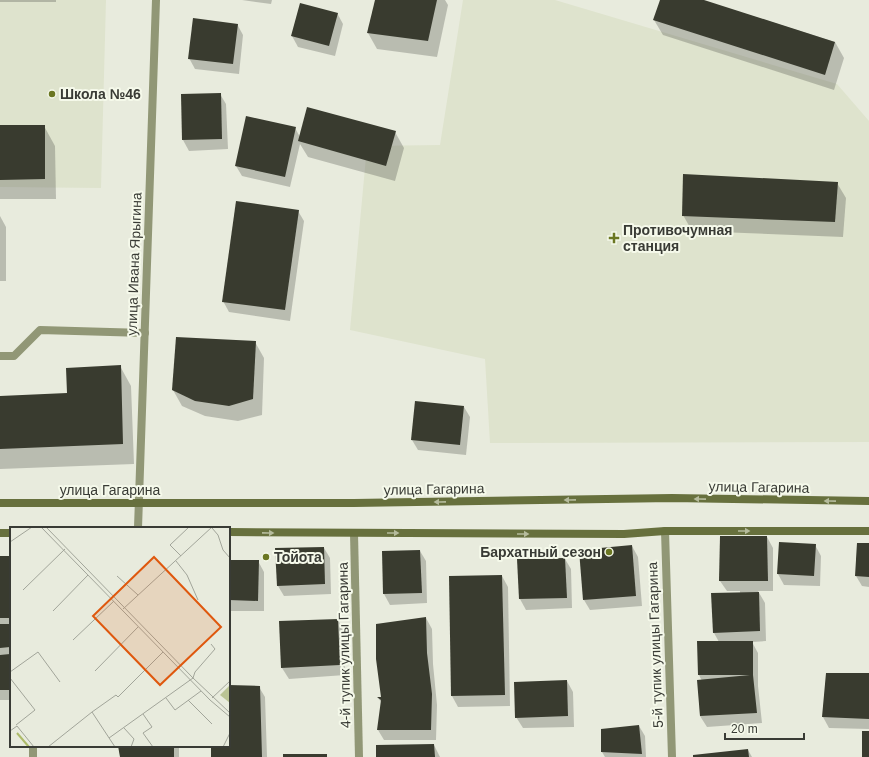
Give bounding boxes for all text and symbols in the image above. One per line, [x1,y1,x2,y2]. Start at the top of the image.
place label: Школа №46 [60,86,141,102]
marker: Школа №46 [47,89,57,99]
street label: улица Ивана Ярыгина [124,192,145,336]
place label: Противочумная станция [623,222,732,254]
marker: Противочумная станция [608,232,620,244]
street label: улица Гагарина [709,478,810,496]
street label: улица Гагарина [384,480,485,498]
street label: улица Гагарина [60,482,161,498]
one-way arrow [693,496,706,502]
one-way arrow [563,497,576,503]
one-way arrow [823,498,836,504]
one-way arrow [433,499,446,505]
inset map [10,527,230,747]
one-way arrow [738,528,751,534]
one-way arrow [262,529,274,536]
one-way arrow [387,530,400,536]
one-way arrow [517,531,530,537]
place label: Бархатный сезон [480,544,601,560]
marker: Бархатный сезон [604,547,614,557]
place label: Тойота [274,549,322,565]
marker: Тойота [261,552,271,562]
street label: 4-й тупик улицы Гагарина [335,562,353,728]
street label: 5-й тупик улицы Гагарина [644,562,666,728]
scale bar [725,715,804,741]
text: 20 m [731,722,758,736]

